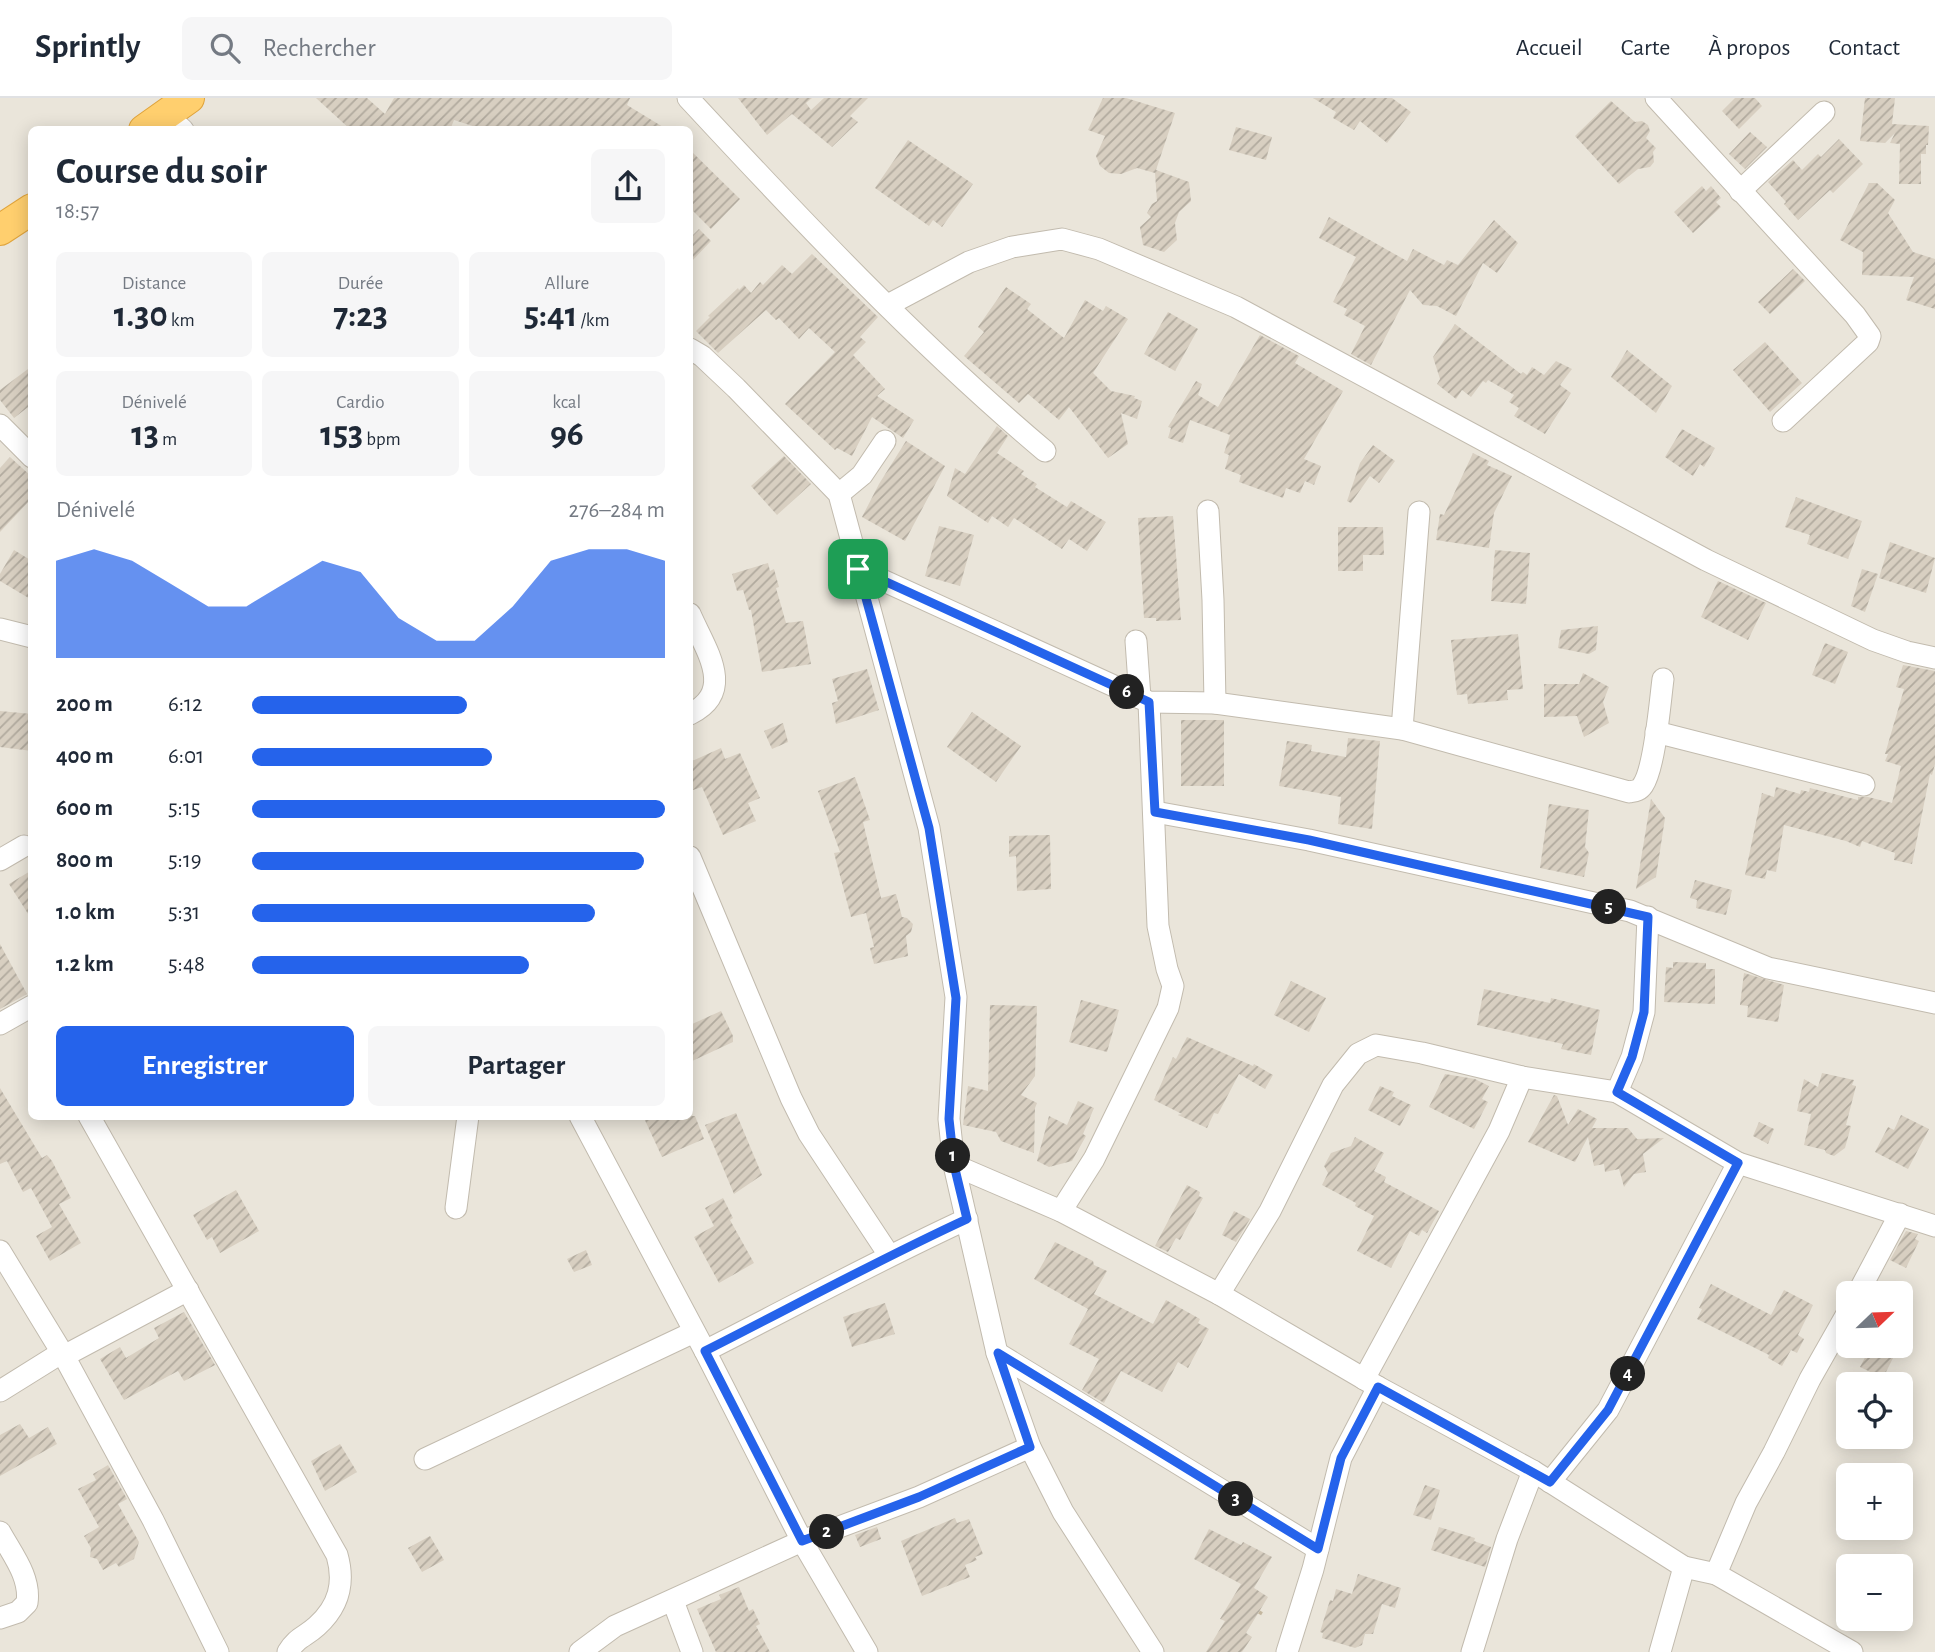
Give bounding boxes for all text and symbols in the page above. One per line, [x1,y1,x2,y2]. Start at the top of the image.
search box [182,17,672,80]
icon: search [206,29,244,67]
text: Sprintly [35,31,140,64]
text: Rechercher [262,35,376,61]
text: Accueil [1516,36,1583,60]
text: Carte [1621,36,1670,60]
text: À propos [1708,36,1790,60]
text: Contact [1828,36,1900,60]
button: share [591,149,665,223]
text: Course du soir [56,153,267,191]
text: 18:57 [56,200,99,223]
text: Distance [122,274,186,293]
text: Durée [338,274,383,293]
text: Allure [544,274,589,293]
text: 1.30 [114,298,168,333]
text: 7:23 [333,298,388,333]
text: 5:41 [524,298,577,333]
text: km [168,311,195,330]
text: /km [577,311,610,330]
text: Dénivelé [121,393,187,412]
text: Cardio [336,393,385,412]
text: kcal [552,393,581,412]
text: 13 [131,417,159,452]
text: 153 [320,417,363,452]
text: 96 [550,417,584,452]
text: m [159,430,177,449]
text: bpm [363,430,401,449]
text: Dénivelé [56,499,135,522]
text: 276–284 m [569,499,665,522]
pin [828,539,888,599]
icon: arrive [839,550,877,588]
pin: 6 [1110,674,1144,710]
text: 6 [1122,682,1131,701]
text: 200 m [56,693,113,716]
text: 6:12 [168,693,202,716]
text: 400 m [56,745,114,768]
text: 6:01 [168,745,204,768]
text: 600 m [56,797,113,820]
text: 5:15 [168,797,200,820]
text: 800 m [56,849,113,872]
text: 5:19 [168,849,202,872]
pin: 5 [1592,890,1626,924]
text: 5 [1604,897,1613,916]
text: 1.0 km [56,901,115,924]
text: 5:31 [168,901,200,924]
text: 1.2 km [56,953,114,976]
text: 5:48 [168,953,205,976]
button: Enregistrer [56,1026,354,1106]
button: Partager [368,1026,665,1106]
pin: 1 [936,1138,970,1174]
text: 1 [949,1146,956,1165]
north arrow [1836,1281,1913,1358]
map controls [1836,1281,1913,1631]
pin: 4 [1610,1356,1646,1392]
text: 4 [1623,1364,1632,1383]
button: locate [1836,1372,1913,1449]
button: + [1836,1463,1913,1540]
pin: 3 [1218,1482,1254,1516]
text: 3 [1231,1489,1240,1508]
pin: 2 [810,1514,844,1550]
text: 2 [822,1522,831,1541]
button: − [1836,1554,1913,1631]

